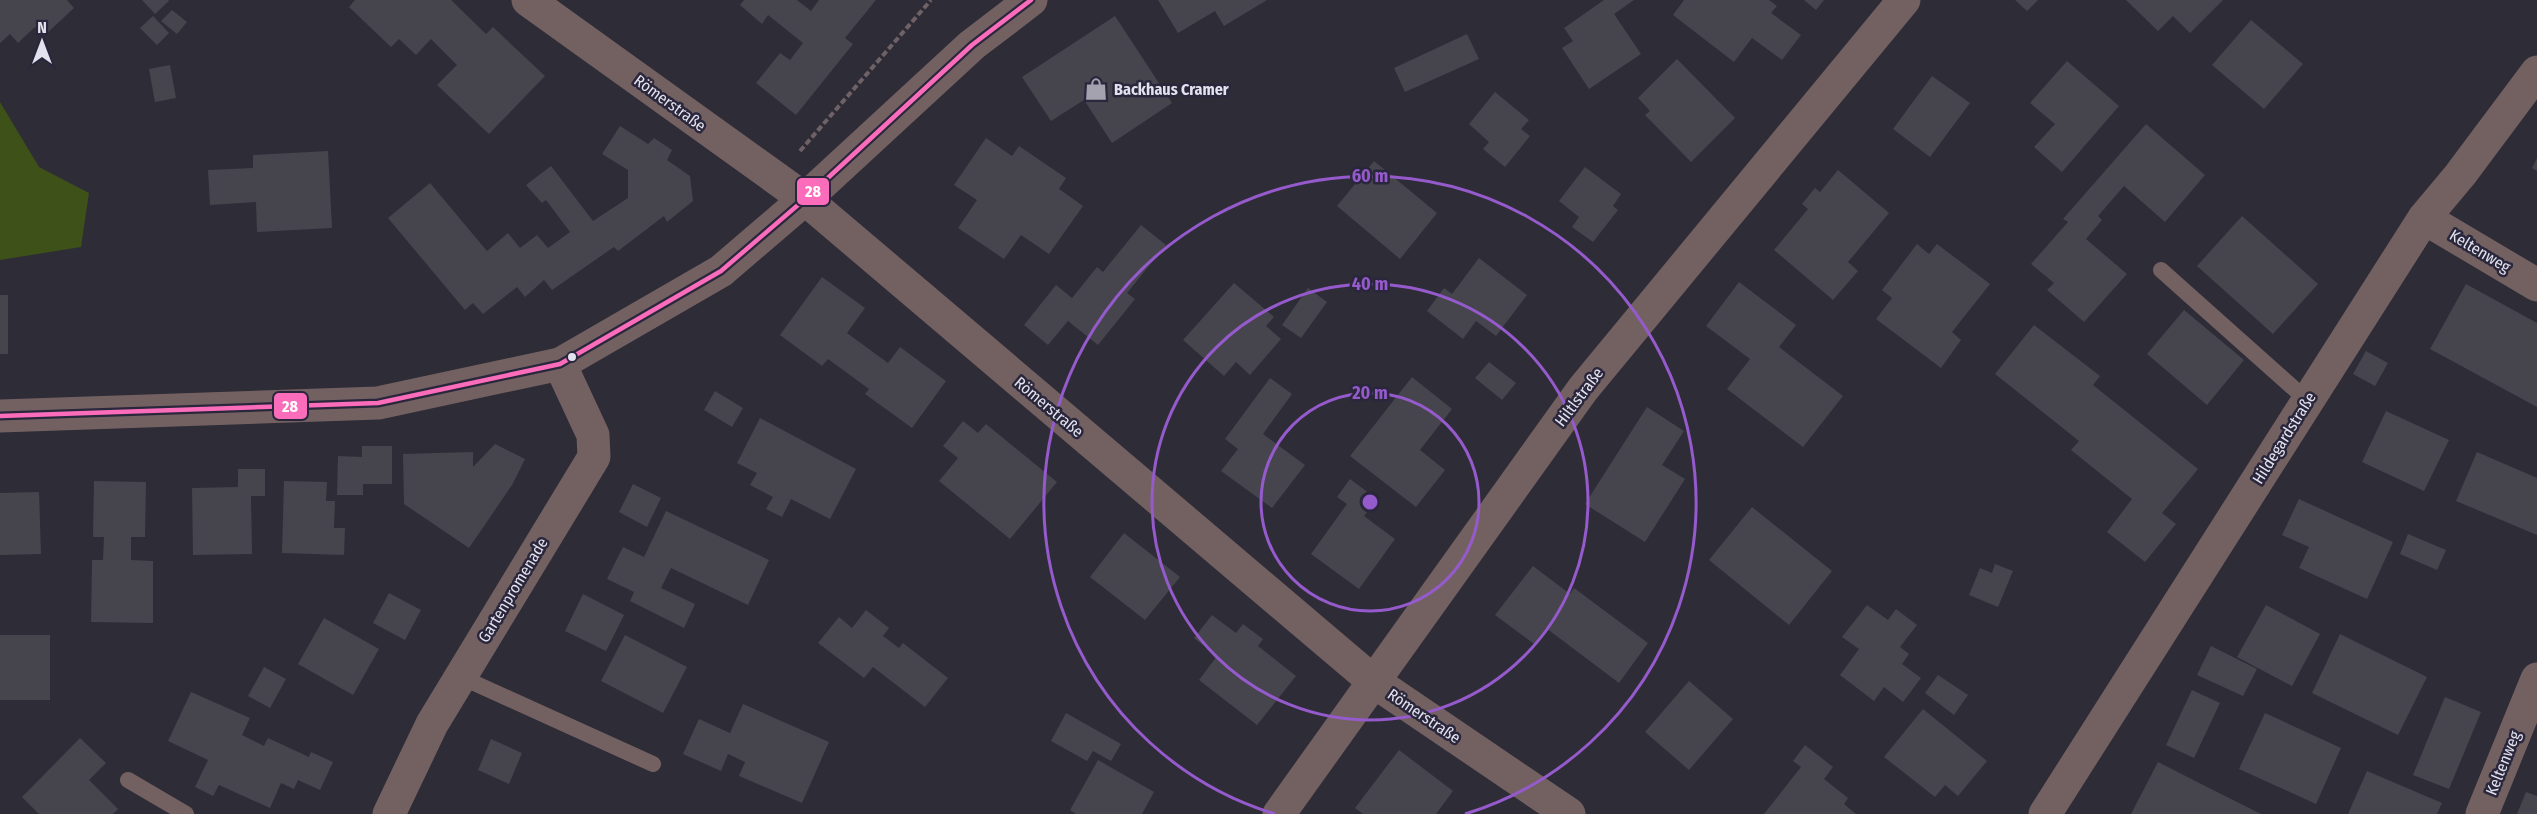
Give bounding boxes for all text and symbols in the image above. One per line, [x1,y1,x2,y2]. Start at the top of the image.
north arrow [12,12,72,72]
text: N [37,18,47,37]
street label: Römerstraße [630,71,710,135]
shop icon: Backhaus Cramer [1083,76,1109,102]
place label: Backhaus Cramer [1114,80,1229,99]
text: 60 m [1352,165,1388,187]
line badge: 28 [796,177,830,206]
text: 28 [804,182,821,201]
street label: Keltenweg [2446,225,2514,277]
text: 40 m [1352,273,1388,295]
unlabelled marker [566,351,578,363]
street label: Hiltlstraße [1551,364,1607,430]
street label: Römerstraße [1011,373,1087,441]
text: 20 m [1351,382,1388,404]
street label: Hildegardstraße [2248,389,2320,487]
line badge: 28 [273,392,308,420]
text: 28 [281,397,298,416]
centre of rings [1360,492,1380,512]
street label: Gartenpromenade [474,534,552,646]
street label: Römerstraße [1384,685,1464,747]
street label: Keltenweg [2482,728,2525,798]

